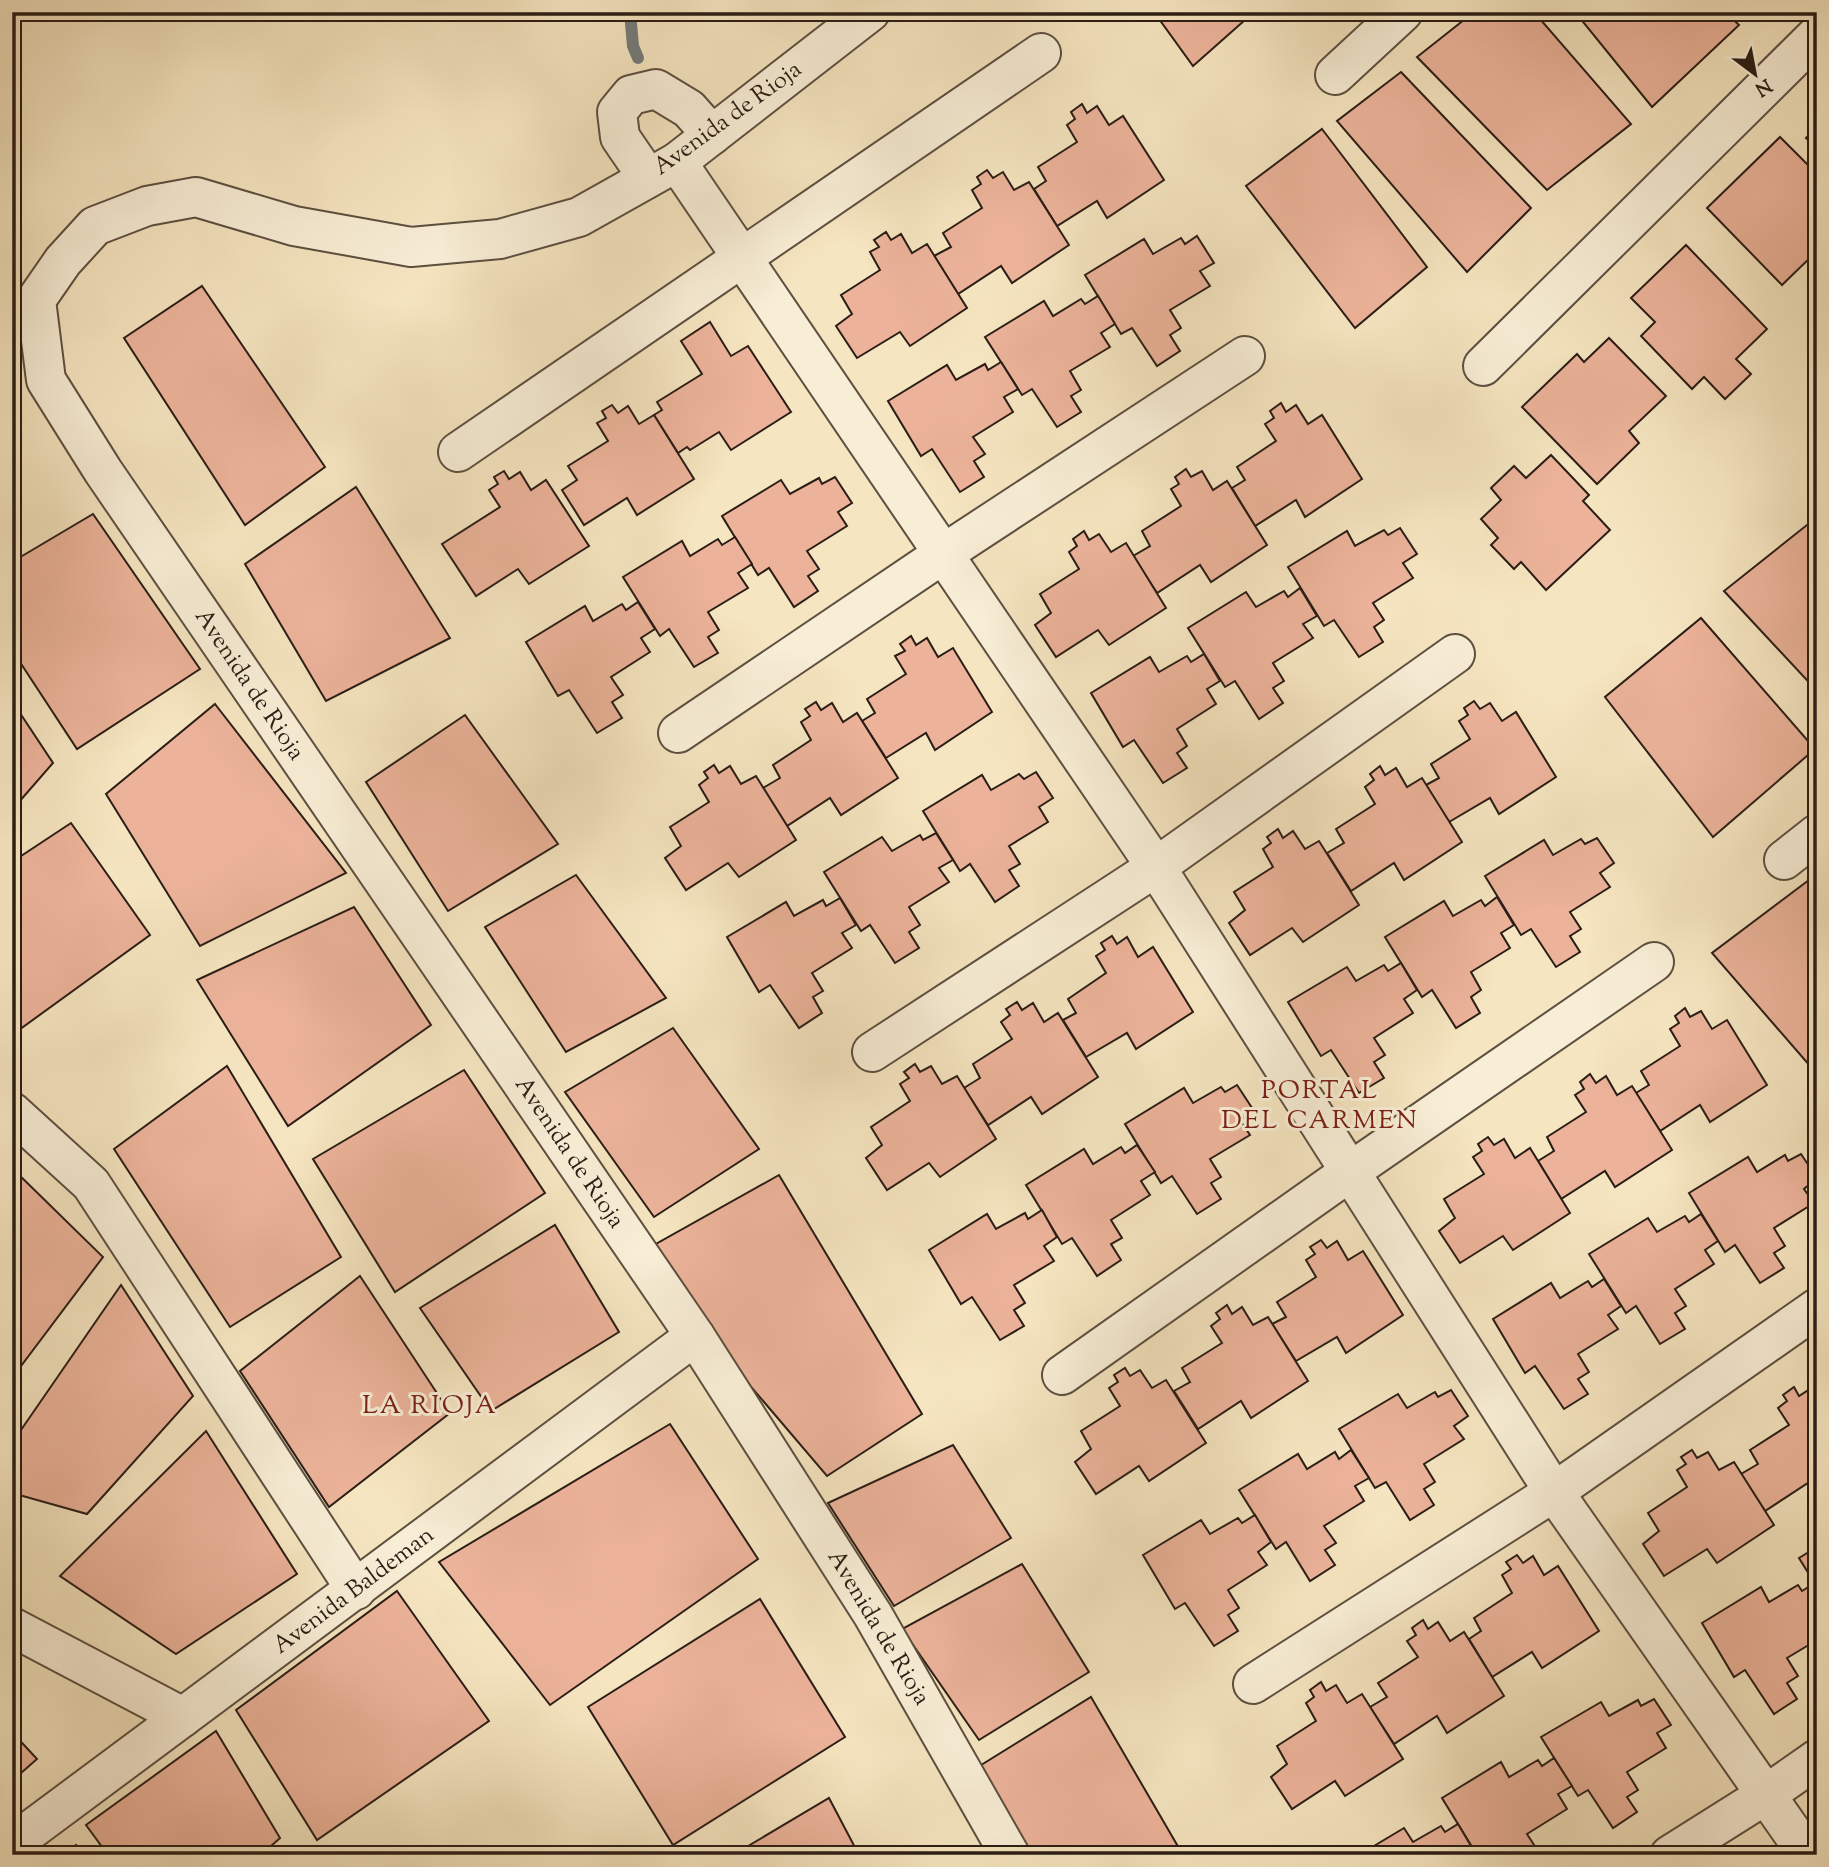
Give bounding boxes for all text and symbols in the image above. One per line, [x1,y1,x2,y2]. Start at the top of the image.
north arrow [1720,38,1790,108]
street label: Avenida de Rioja [647,53,809,185]
text: N [1749,71,1776,102]
street label: Avenida de Rioja [186,602,312,768]
street label: Avenida de Rioja [506,1070,632,1236]
district label: PORTAL DEL CARMEN [1221,1073,1419,1140]
district label: LA RIOJA [362,1388,498,1425]
street label: Avenida Baldeman [266,1519,442,1663]
street label: Avenida de Rioja [818,1544,938,1712]

